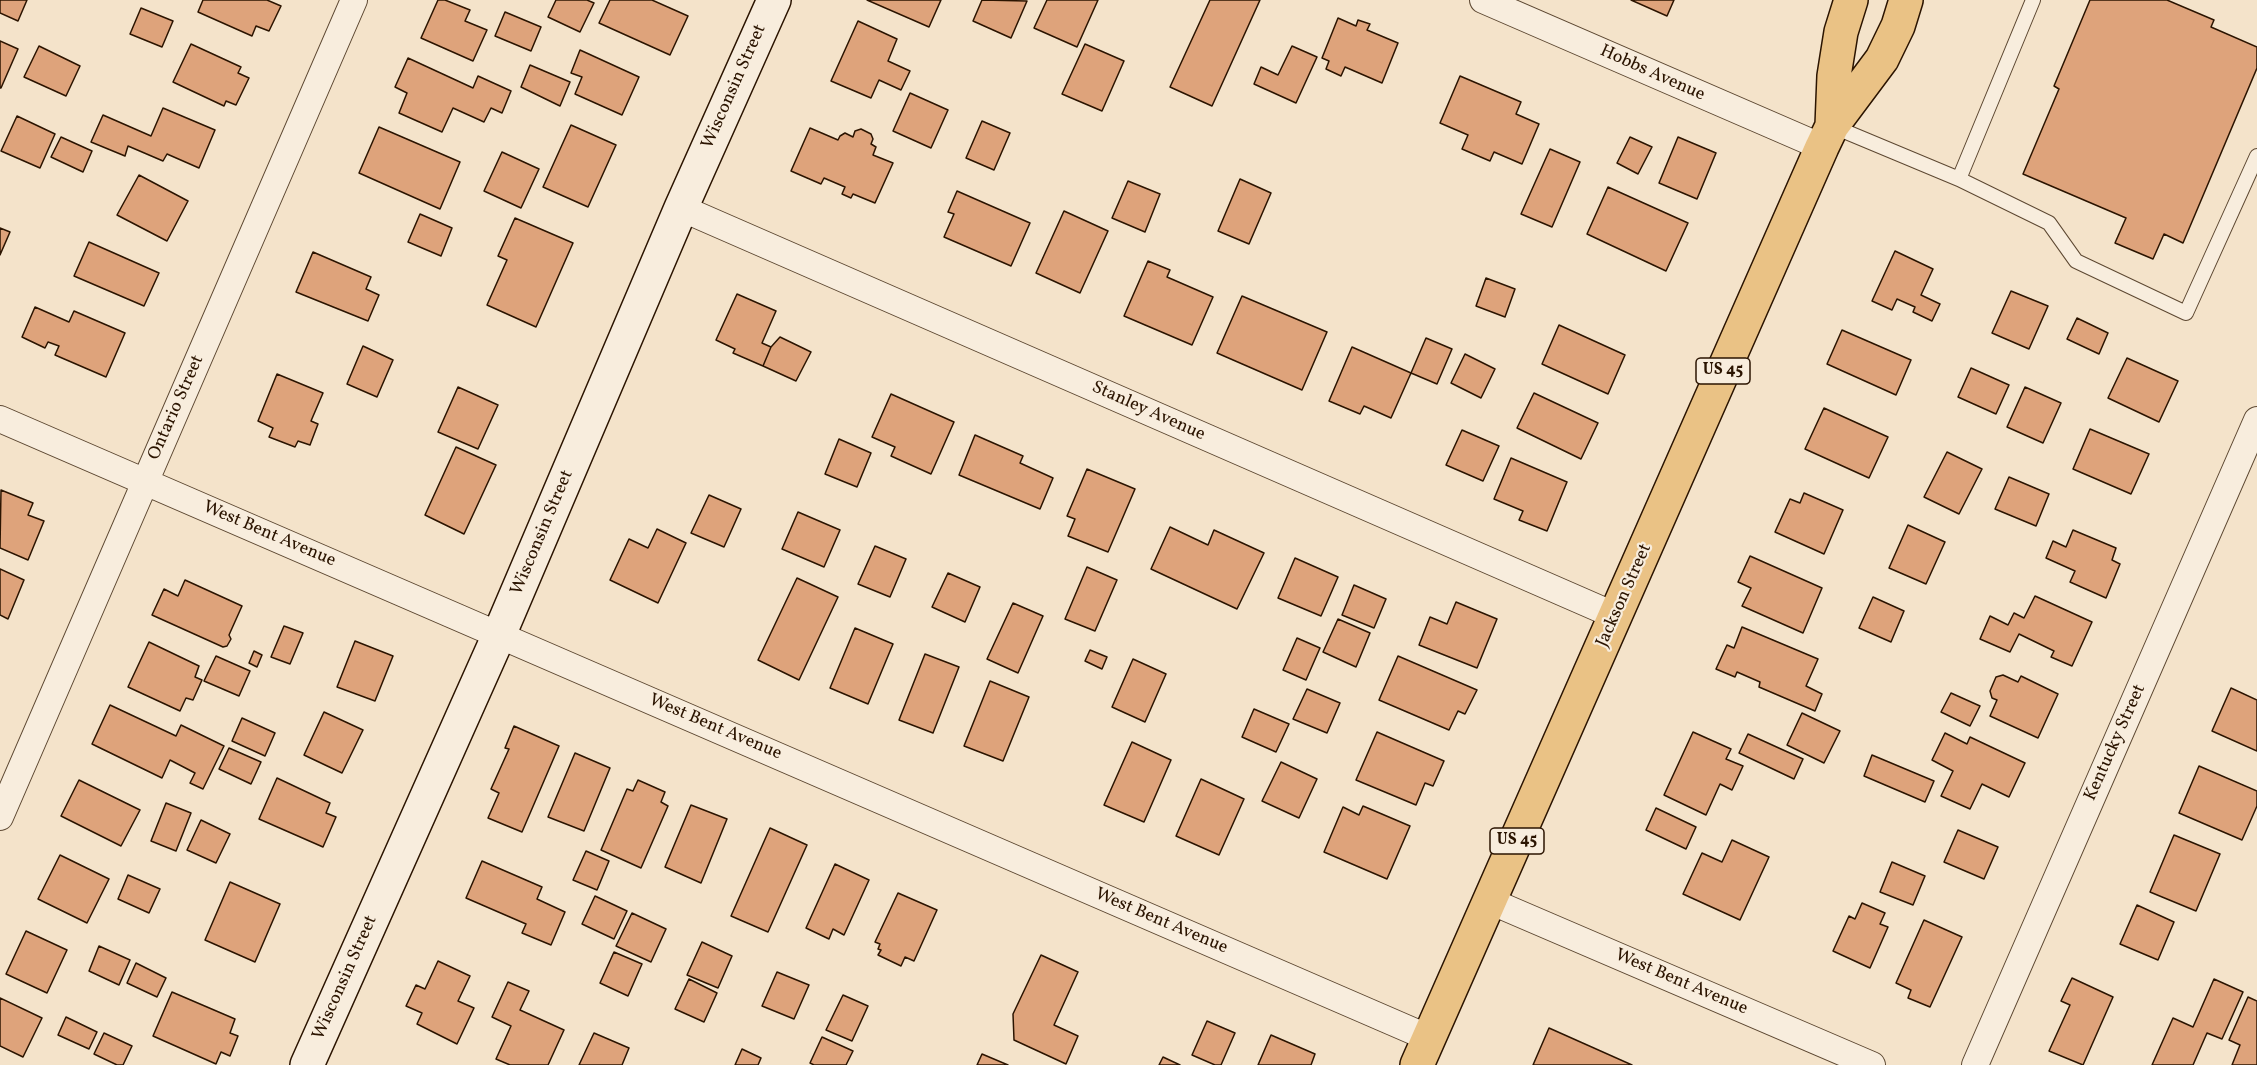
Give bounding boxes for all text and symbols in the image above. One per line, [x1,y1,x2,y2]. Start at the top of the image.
street label: Wisconsin Street [698,22,772,152]
street label: Hobbs Avenue [1596,41,1708,107]
street label: Ontario Street [144,352,210,464]
road number: US 45 [1696,358,1750,384]
street label: Stanley Avenue [1088,377,1208,447]
street label: Wisconsin Street [507,467,579,599]
street label: West Bent Avenue [199,497,339,573]
street label: Jackson Street [1593,541,1657,651]
street label: Kentucky Street [2081,681,2151,805]
street label: West Bent Avenue [645,690,785,766]
road number: US 45 [1490,828,1544,854]
street label: West Bent Avenue [1091,884,1231,960]
street label: Wisconsin Street [309,913,383,1043]
street label: West Bent Avenue [1611,945,1751,1021]

